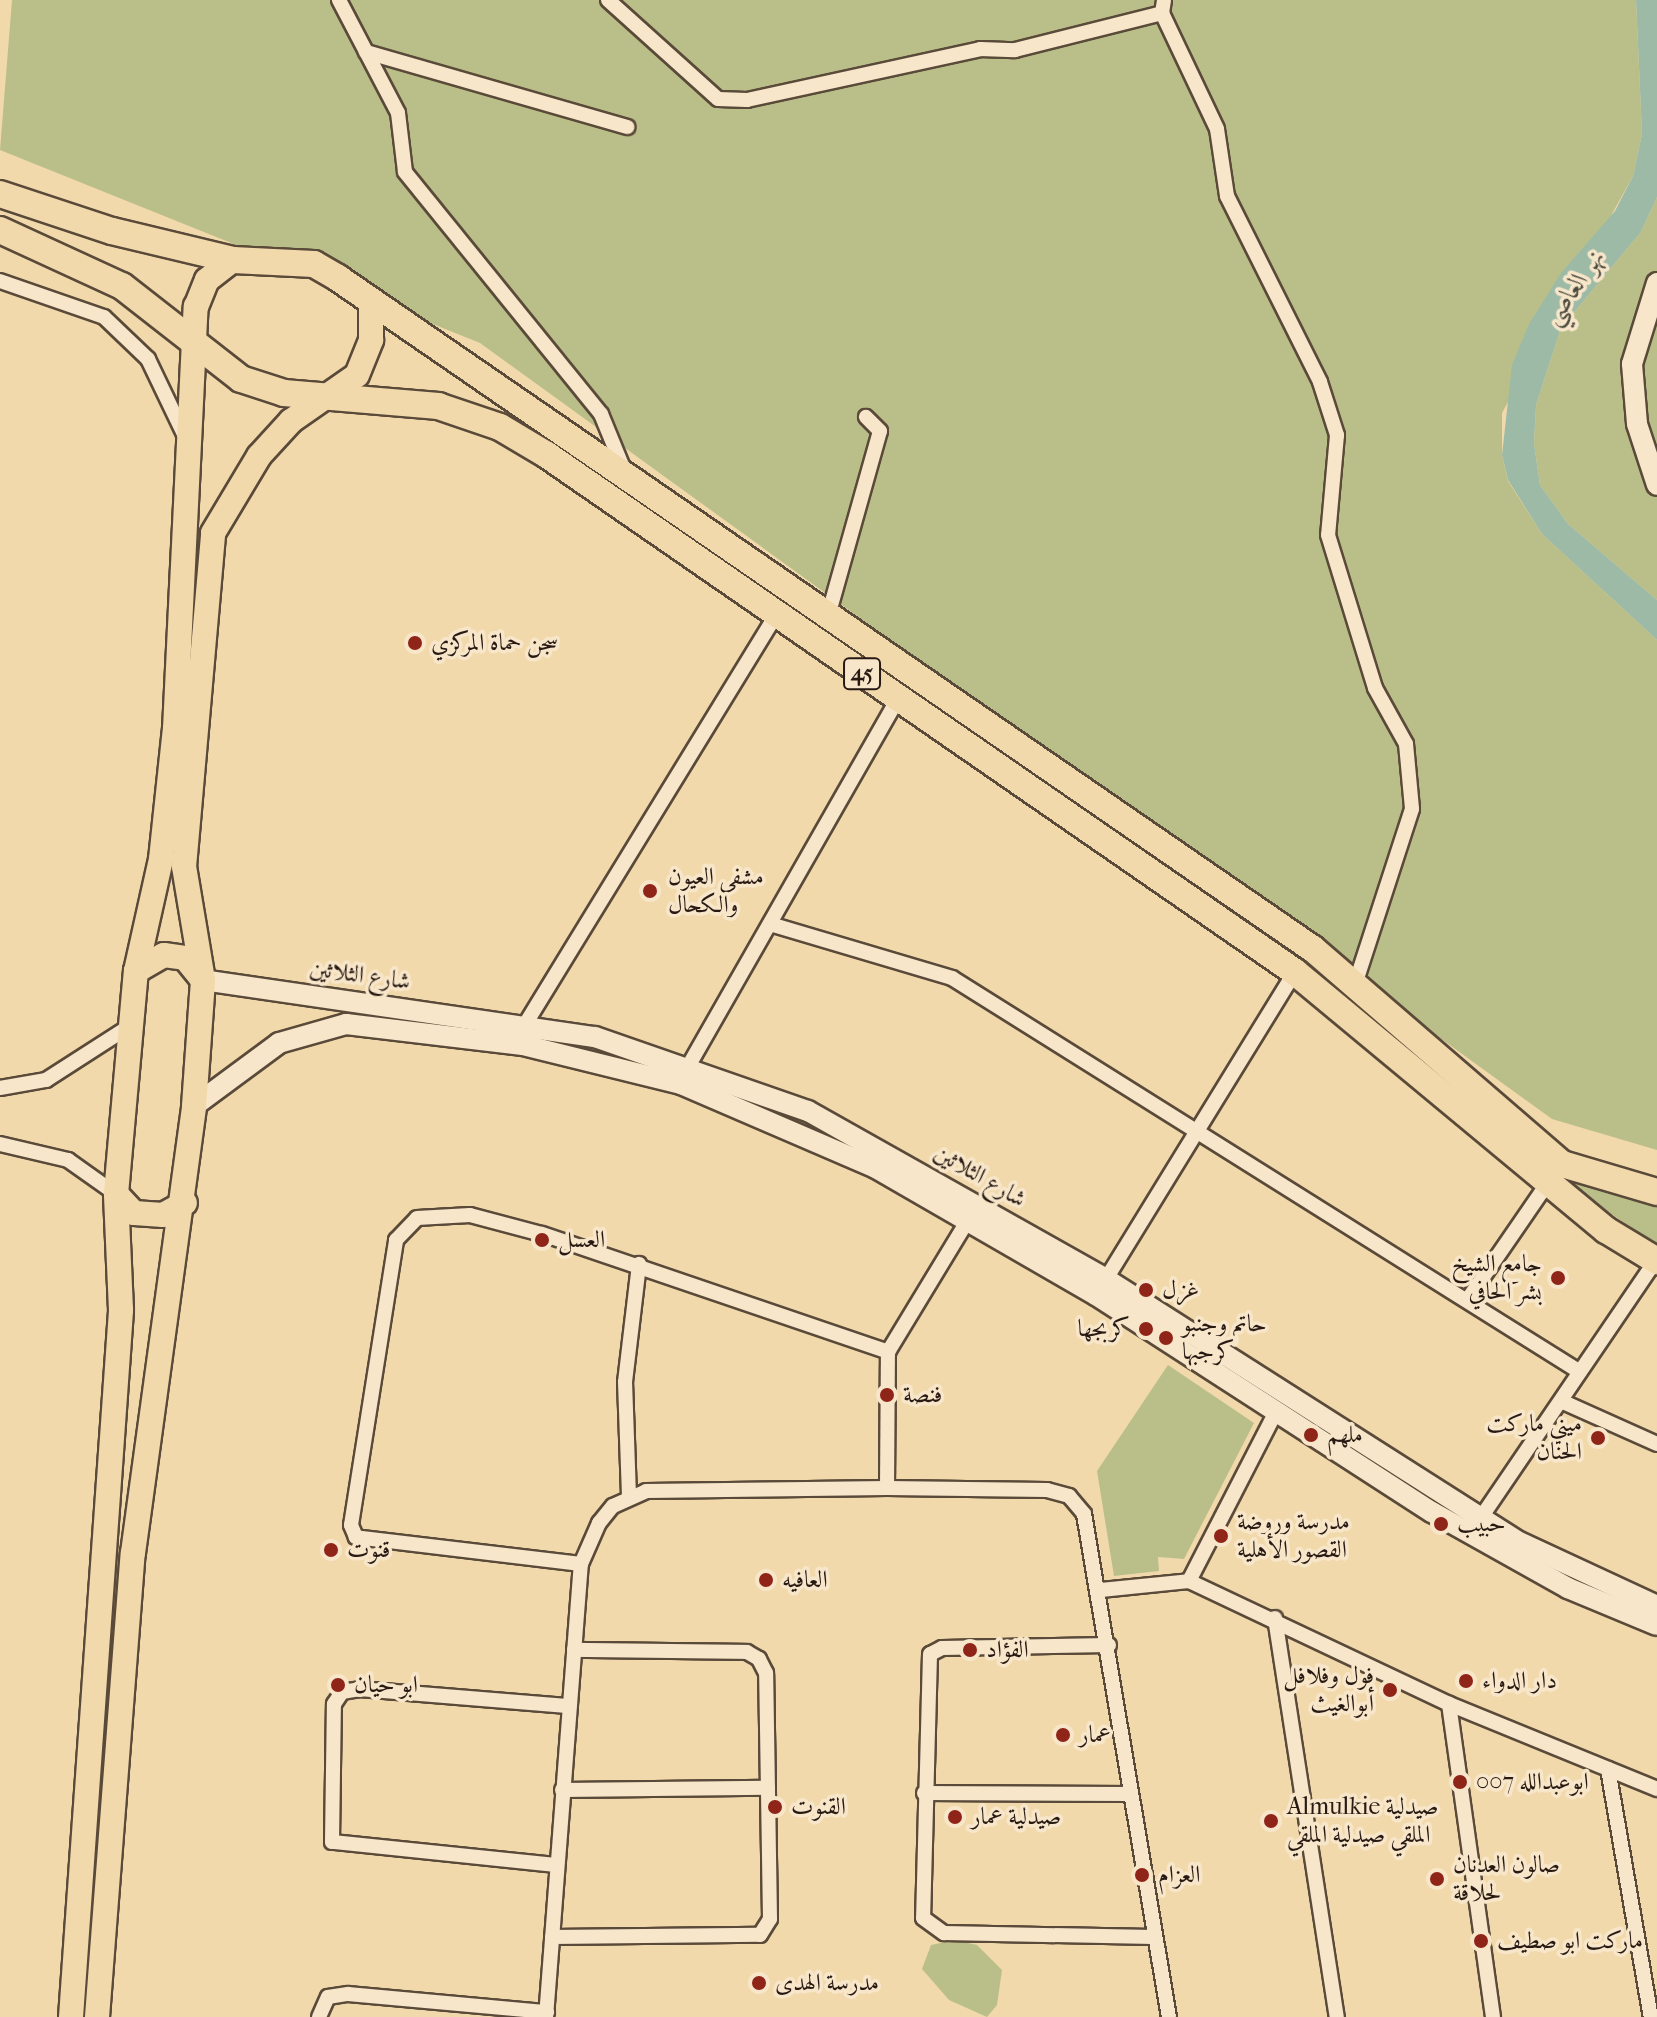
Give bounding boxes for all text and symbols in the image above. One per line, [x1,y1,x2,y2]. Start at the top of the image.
water label: نهر العاصي [1536,242,1612,332]
place label: سجن حماة المركزي [431,629,558,657]
marker: سجن حماة المركزي [406,634,424,652]
road number: 45 [842,656,882,692]
place label: مشفى العيون والكحال [668,863,764,919]
marker: مشفى العيون والكحال [639,880,661,902]
street label: شارع الثلاثين [308,954,412,996]
street label: شارع الثلاثين [929,1138,1031,1214]
place label: العسل [558,1226,605,1254]
marker: العسل [533,1231,551,1249]
place label: جامع الشيخ بشر الحافي [1451,1250,1542,1306]
marker: جامع الشيخ بشر الحافي [1549,1269,1567,1287]
place label: غزل [1162,1276,1199,1304]
marker: غزل [1137,1281,1155,1299]
place label: حاتم وجنبو كرجبها [1182,1310,1267,1366]
place label: كربجها [1078,1315,1130,1343]
marker: كربجها [1137,1320,1155,1338]
marker: حاتم وجنبو كرجبها [1157,1329,1175,1347]
place label: فنصة [903,1381,942,1409]
marker: فنصة [878,1386,896,1404]
place label: ميني ماركت الحنان [1486,1410,1582,1466]
place label: ملهم [1327,1421,1363,1449]
marker: ملهم [1302,1426,1320,1444]
marker: ميني ماركت الحنان [1589,1429,1607,1447]
place label: مدرسة وروضة القصور الأهلية [1237,1508,1350,1564]
place label: حبيب [1457,1510,1506,1538]
marker: حبيب [1432,1515,1450,1533]
marker: مدرسة وروضة القصور الأهلية [1212,1527,1230,1545]
place label: قنوت [347,1536,390,1564]
marker: قنوت [322,1541,340,1559]
place label: العافيه [782,1566,828,1594]
marker: العافيه [757,1571,775,1589]
place label: الفؤاد [986,1636,1029,1664]
marker: الفؤاد [961,1641,979,1659]
place label: فول وفلافل أبوالغيث [1283,1662,1374,1718]
place label: دار الدواء [1482,1667,1557,1695]
place label: ابو حيان [354,1671,418,1699]
marker: دار الدواء [1457,1672,1475,1690]
marker: ابو حيان [329,1676,347,1694]
marker: فول وفلافل أبوالغيث [1381,1681,1399,1699]
place label: عمار [1079,1721,1111,1749]
marker: عمار [1054,1726,1072,1744]
place label: ابوعبدالله 007 [1476,1768,1589,1796]
marker: ابوعبدالله 007 [1451,1773,1469,1791]
place label: القنوت [791,1793,846,1821]
place label: Almulkie صيدلية الملقي صيدلية الملقي [1287,1793,1439,1849]
marker: القنوت [766,1798,784,1816]
place label: صيدلية عمار [971,1803,1061,1831]
marker: صيدلية عمار [946,1808,964,1826]
marker: Almulkie صيدلية الملقي صيدلية الملقي [1262,1812,1280,1830]
place label: صالون العدنان لحلاقة [1453,1851,1560,1907]
place label: العزام [1158,1861,1200,1889]
marker: العزام [1133,1866,1151,1884]
marker: صالون العدنان لحلاقة [1428,1870,1446,1888]
place label: ماركت ابو صطيف [1497,1927,1643,1955]
marker: ماركت ابو صطيف [1472,1932,1490,1950]
place label: مدرسة الهدى [775,1969,879,1997]
marker: مدرسة الهدى [750,1974,768,1992]

